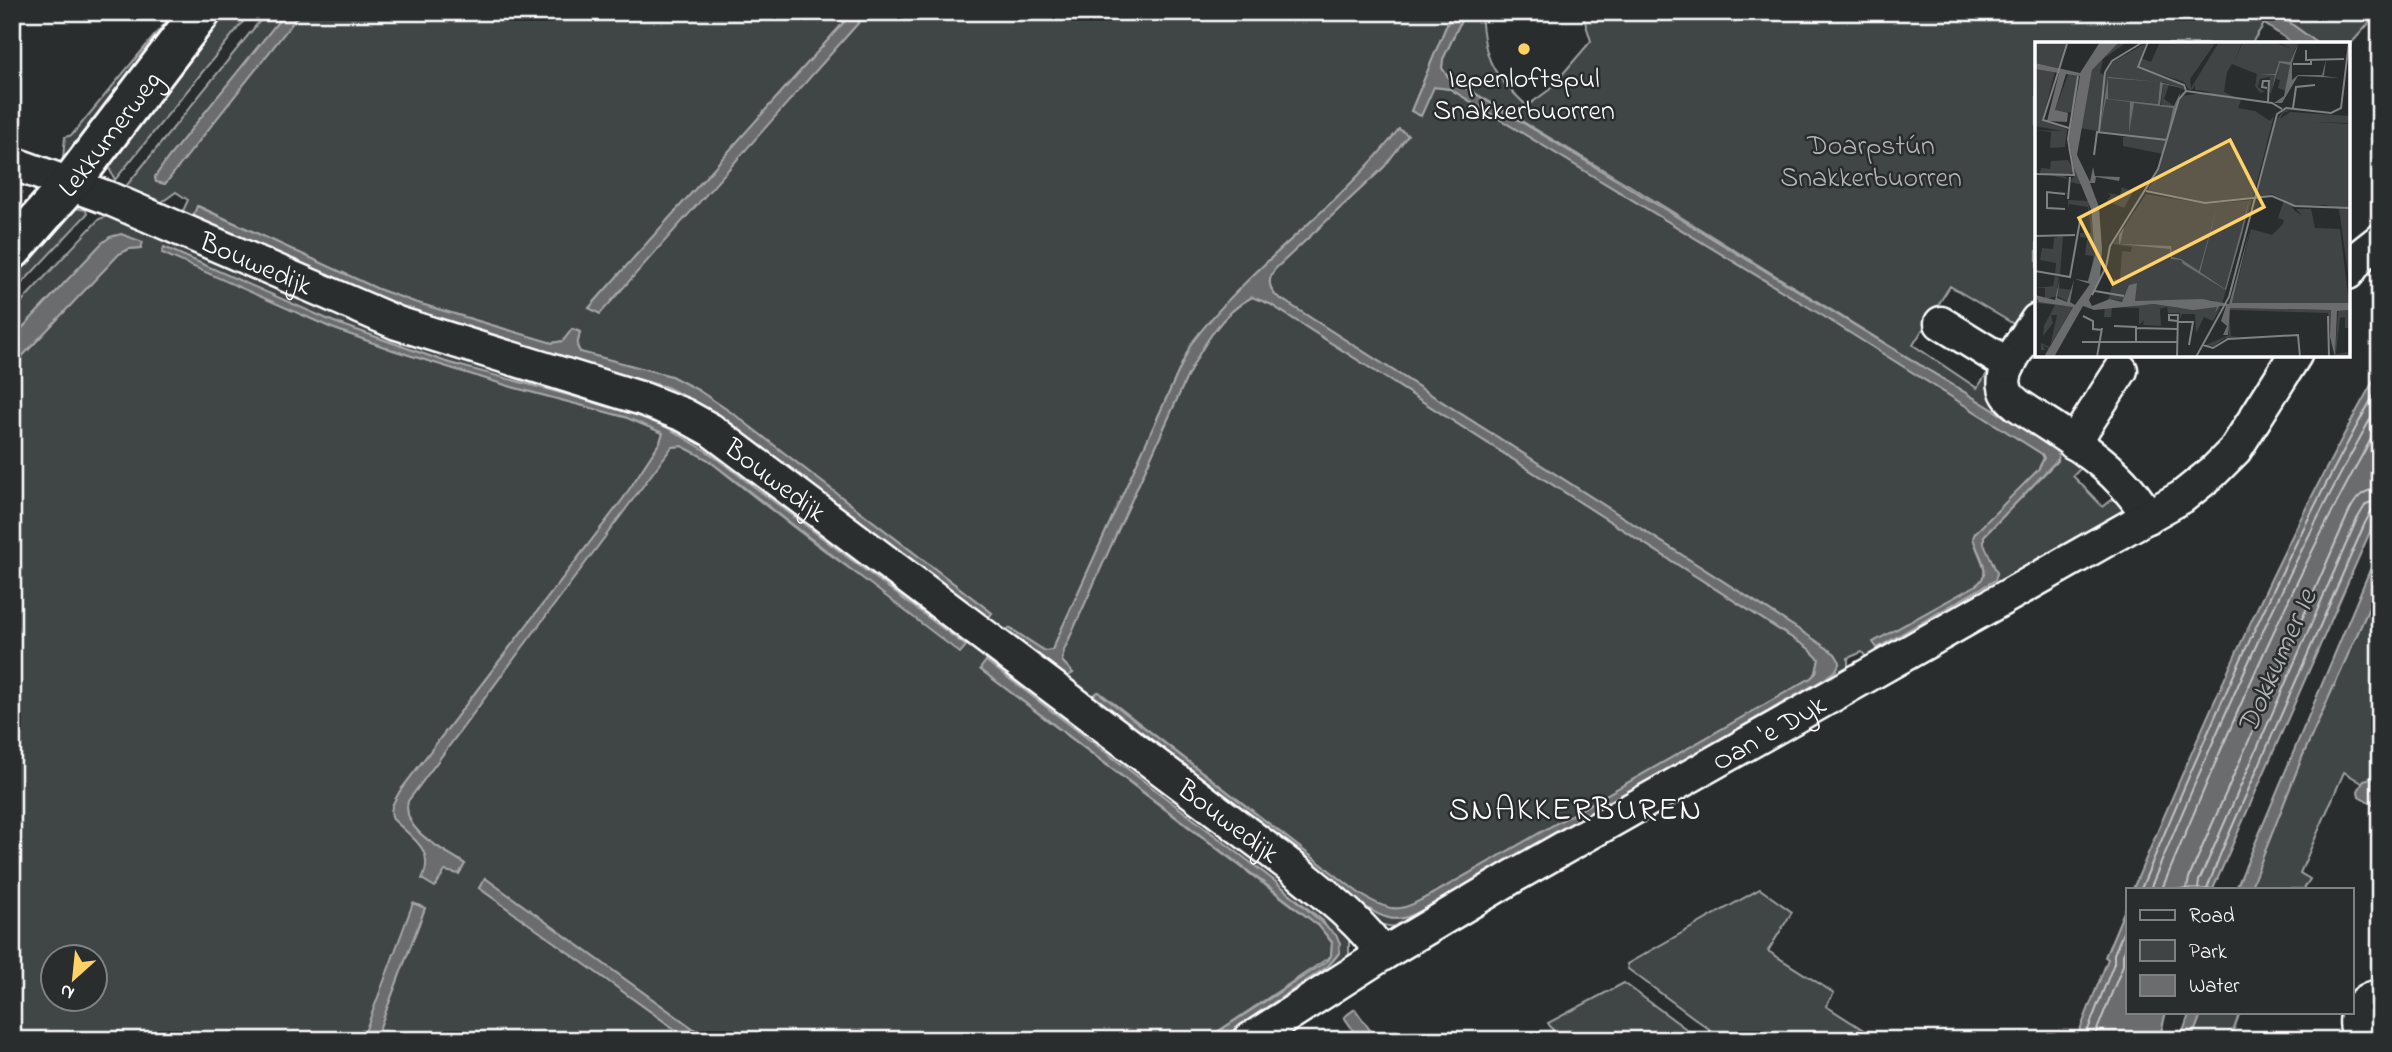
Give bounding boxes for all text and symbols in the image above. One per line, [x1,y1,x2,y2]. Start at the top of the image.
marker: Iepenloftspul Snakkerbuorren [1516,41,1532,57]
inset map [2035,42,2350,357]
place label: Iepenloftspul Snakkerbuorren [1433,60,1615,133]
street label: Lekkumerweg [50,63,173,208]
park label: Doarpstún Snakkerbuorren [1780,127,1962,200]
street label: Bouwedijk [191,223,319,308]
street label: Bouwedijk [713,429,835,534]
water label: Dokkumer Ie [2227,581,2331,742]
street label: Oan 'e Dyk [1705,686,1835,784]
street label: Bouwedijk [1166,770,1288,875]
district label: SNAKKERBUREN [1449,788,1703,835]
legend [2126,888,2354,1014]
text: Road [2189,902,2235,932]
text: Park [2189,938,2228,968]
north arrow [38,944,108,1014]
text: Water [2189,972,2240,1002]
text: N [55,976,79,1006]

